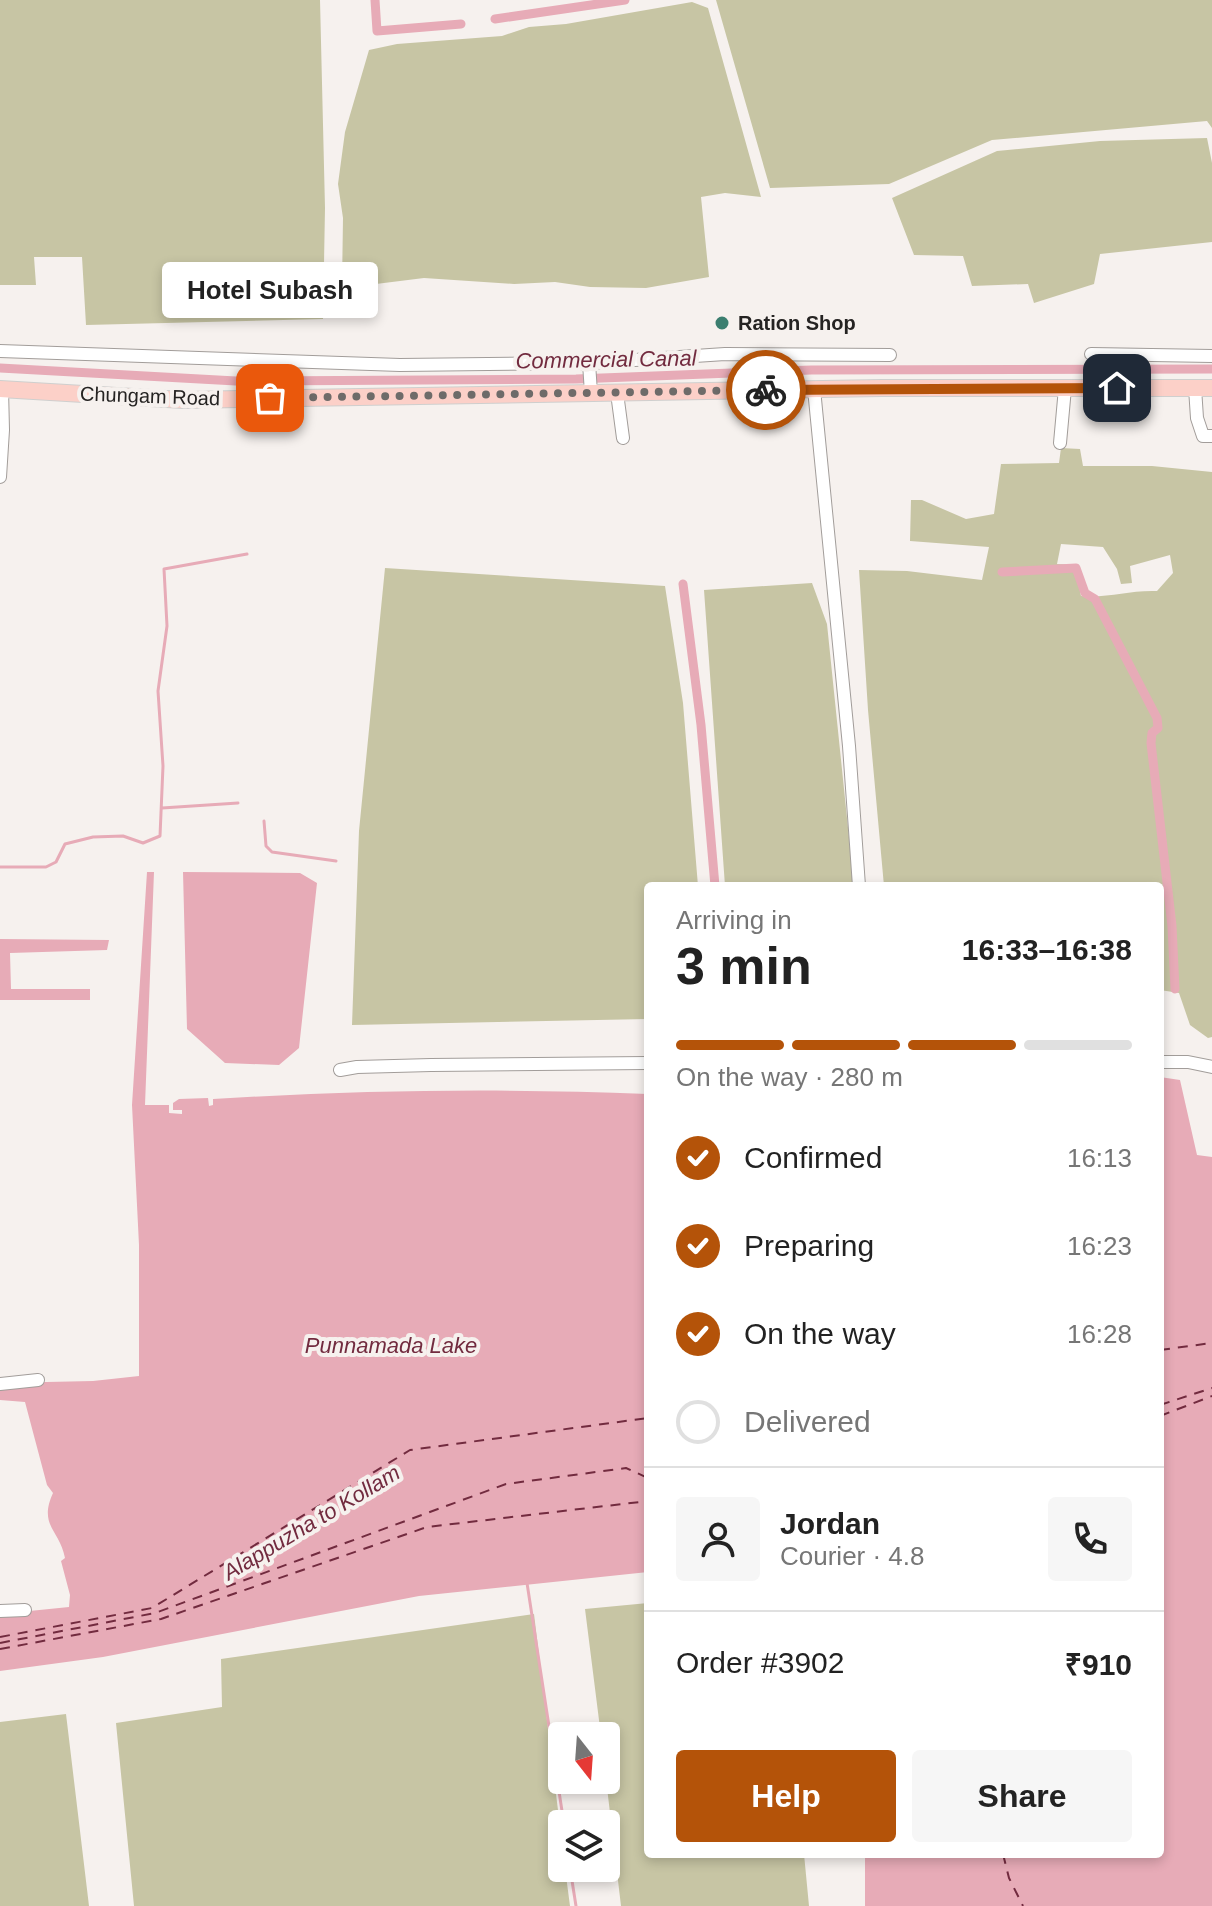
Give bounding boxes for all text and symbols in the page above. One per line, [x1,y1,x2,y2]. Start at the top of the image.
callout: Hotel Subash [162,262,378,318]
text: Hotel Subash [187,275,353,305]
place label: Ration Shop [738,312,856,334]
marker: Ration Shop [713,314,731,332]
water label: Commercial Canal [515,345,698,374]
courier [726,350,806,430]
pin [1083,354,1151,422]
pin [236,364,304,432]
icon: home [1095,366,1139,410]
icon: bike [744,368,788,412]
icon: bag [248,376,292,420]
street label: Chungam Road [80,383,220,409]
text: Arriving in [676,905,792,935]
text: 16:33–16:38 [962,933,1132,966]
text: 3 min [676,937,812,995]
text: On the way · 280 m [676,1062,903,1092]
icon: check [676,1136,720,1180]
text: Confirmed [744,1141,882,1174]
text: 16:13 [1067,1143,1132,1173]
icon: check [676,1224,720,1268]
text: Preparing [744,1229,874,1262]
text: 16:23 [1067,1231,1132,1261]
icon: check [676,1312,720,1356]
text: On the way [744,1317,896,1350]
text: 16:28 [1067,1319,1132,1349]
water label: Punnamada Lake [305,1333,477,1358]
text: Delivered [744,1405,871,1438]
water label: Alappuzha to Kollam [217,1460,404,1586]
button: person [676,1497,760,1581]
button: phone [1048,1497,1132,1581]
text: Jordan [780,1507,880,1540]
text: Courier · 4.8 [780,1541,925,1571]
text: Order #3902 [676,1646,844,1679]
text: ₹910 [1065,1648,1132,1681]
north arrow [548,1722,620,1794]
map controls [548,1722,620,1882]
button: Help [676,1750,896,1842]
button: Share [912,1750,1132,1842]
button: layers [548,1810,620,1882]

